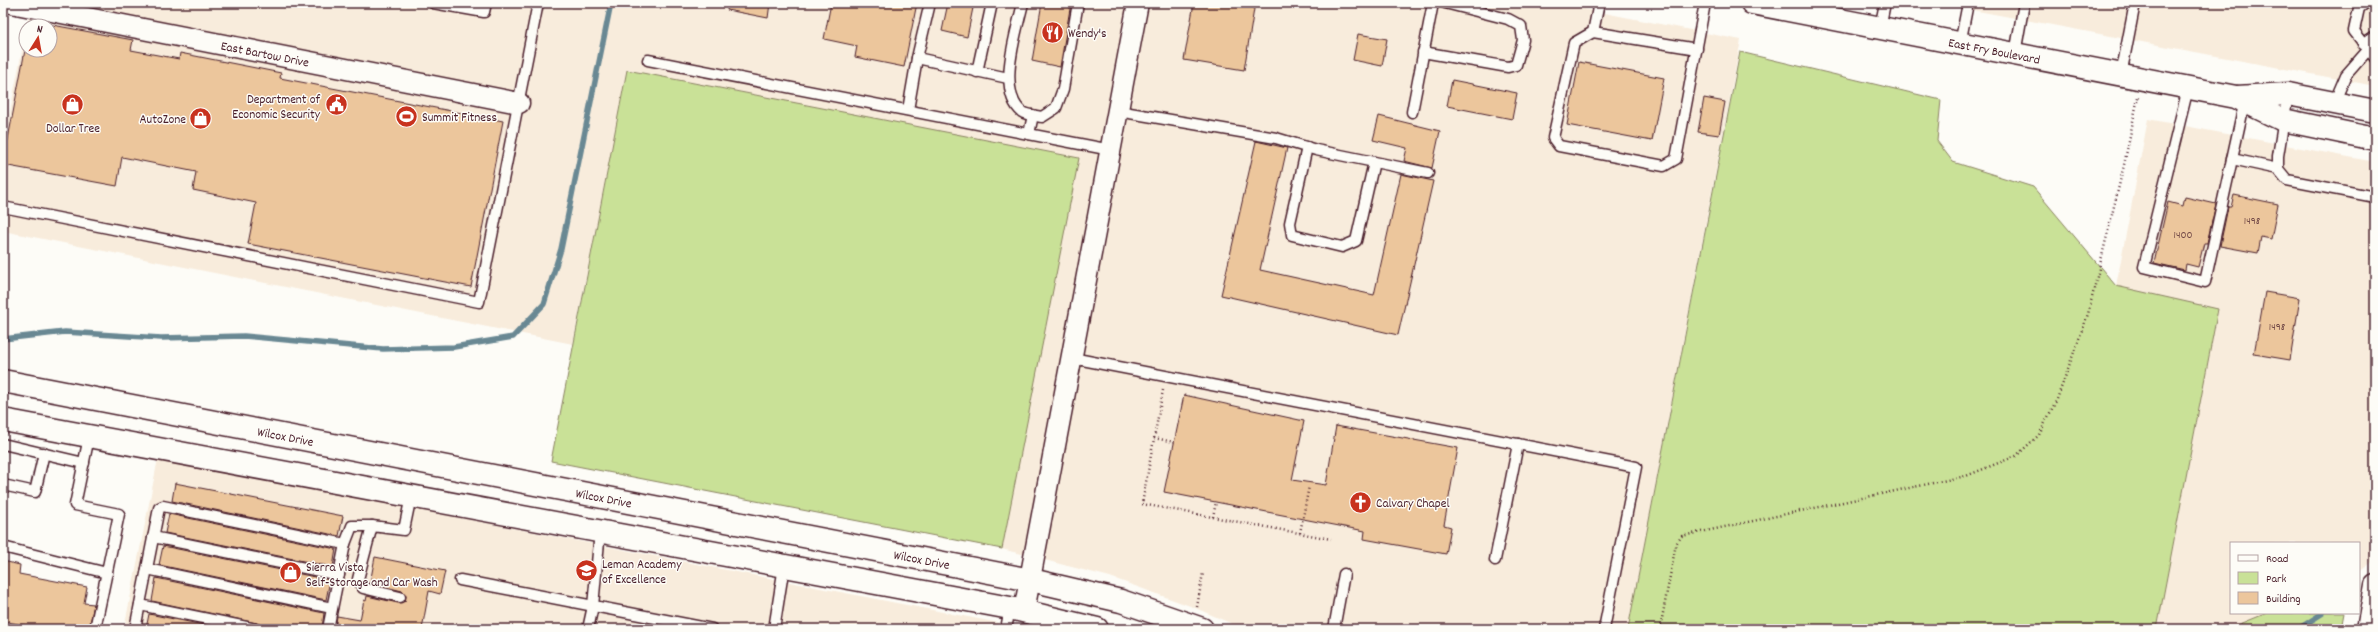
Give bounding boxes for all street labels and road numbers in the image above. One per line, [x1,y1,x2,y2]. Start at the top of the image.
street label: East Fry Boulevard [1946,34,2041,71]
street label: East Bartow Drive [219,38,311,73]
street label: Wilcox Drive [256,423,315,453]
street label: Wilcox Drive [574,485,633,515]
street label: Wilcox Drive [892,547,951,576]

